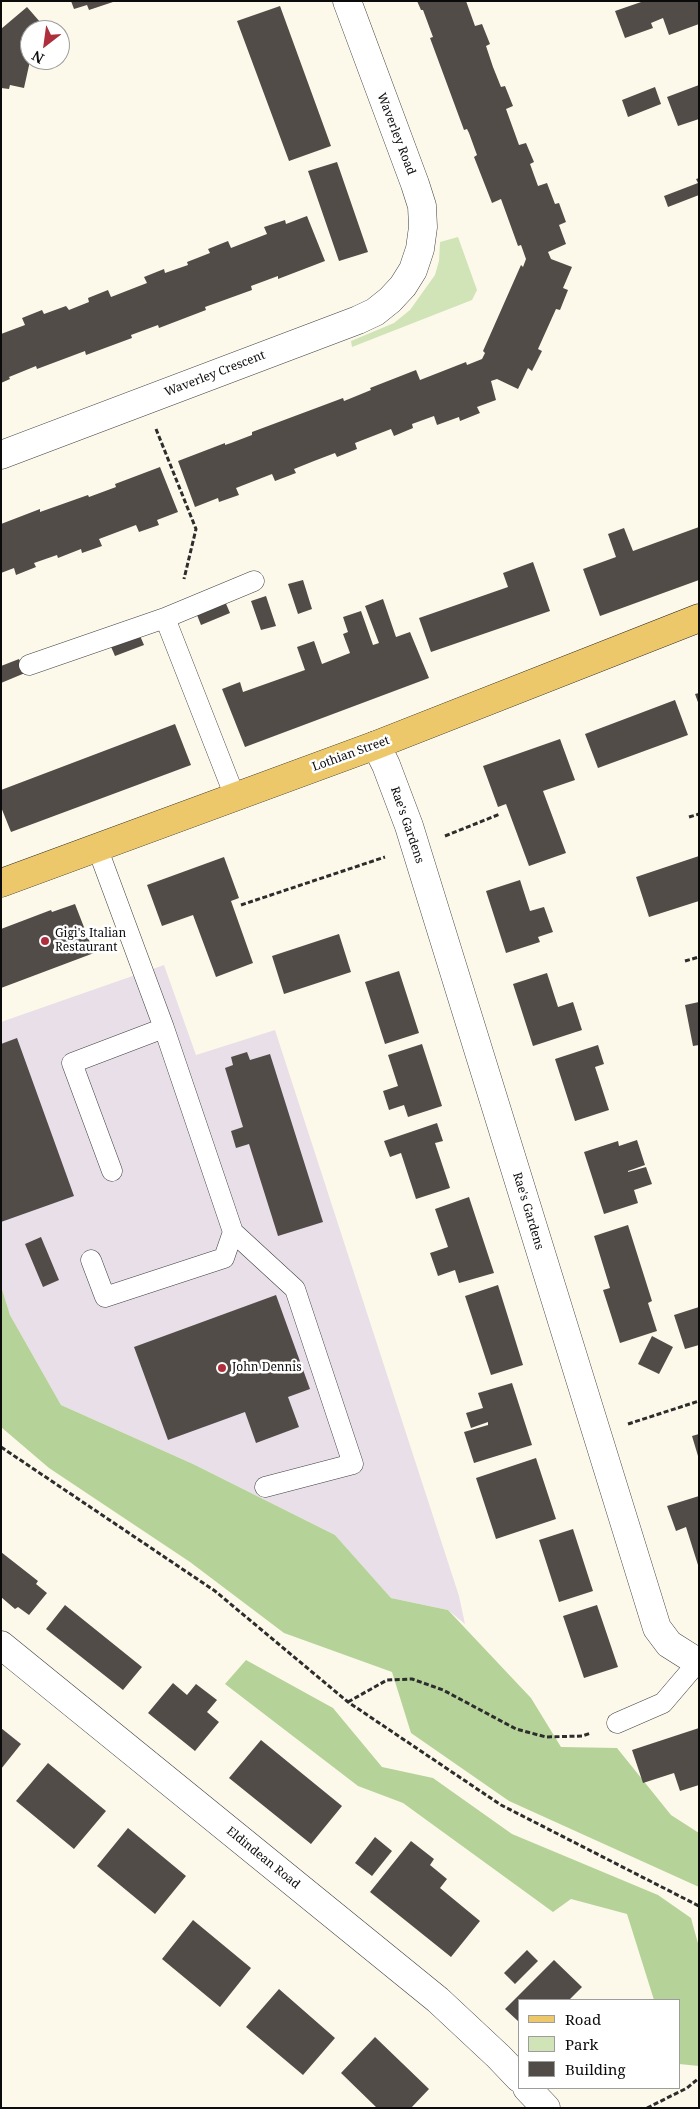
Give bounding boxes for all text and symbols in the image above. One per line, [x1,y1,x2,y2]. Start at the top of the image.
north arrow [20,20,70,70]
text: N [28,47,47,69]
street label: Waverley Road [374,91,418,177]
street label: Waverley Crescent [163,348,267,400]
street label: Lothian Street [310,733,392,775]
street label: Rae's Gardens [387,785,427,865]
place label: Gigi's Italian Restaurant [55,927,126,955]
marker: Gigi's Italian Restaurant [39,935,51,947]
street label: Rae's Gardens [509,1171,547,1251]
place label: John Dennis [232,1361,302,1375]
marker: John Dennis [216,1362,228,1374]
street label: Eldindean Road [223,1824,303,1892]
legend [518,1999,680,2089]
text: Road [565,2009,601,2029]
text: Park [565,2034,598,2054]
text: Building [565,2059,626,2079]

